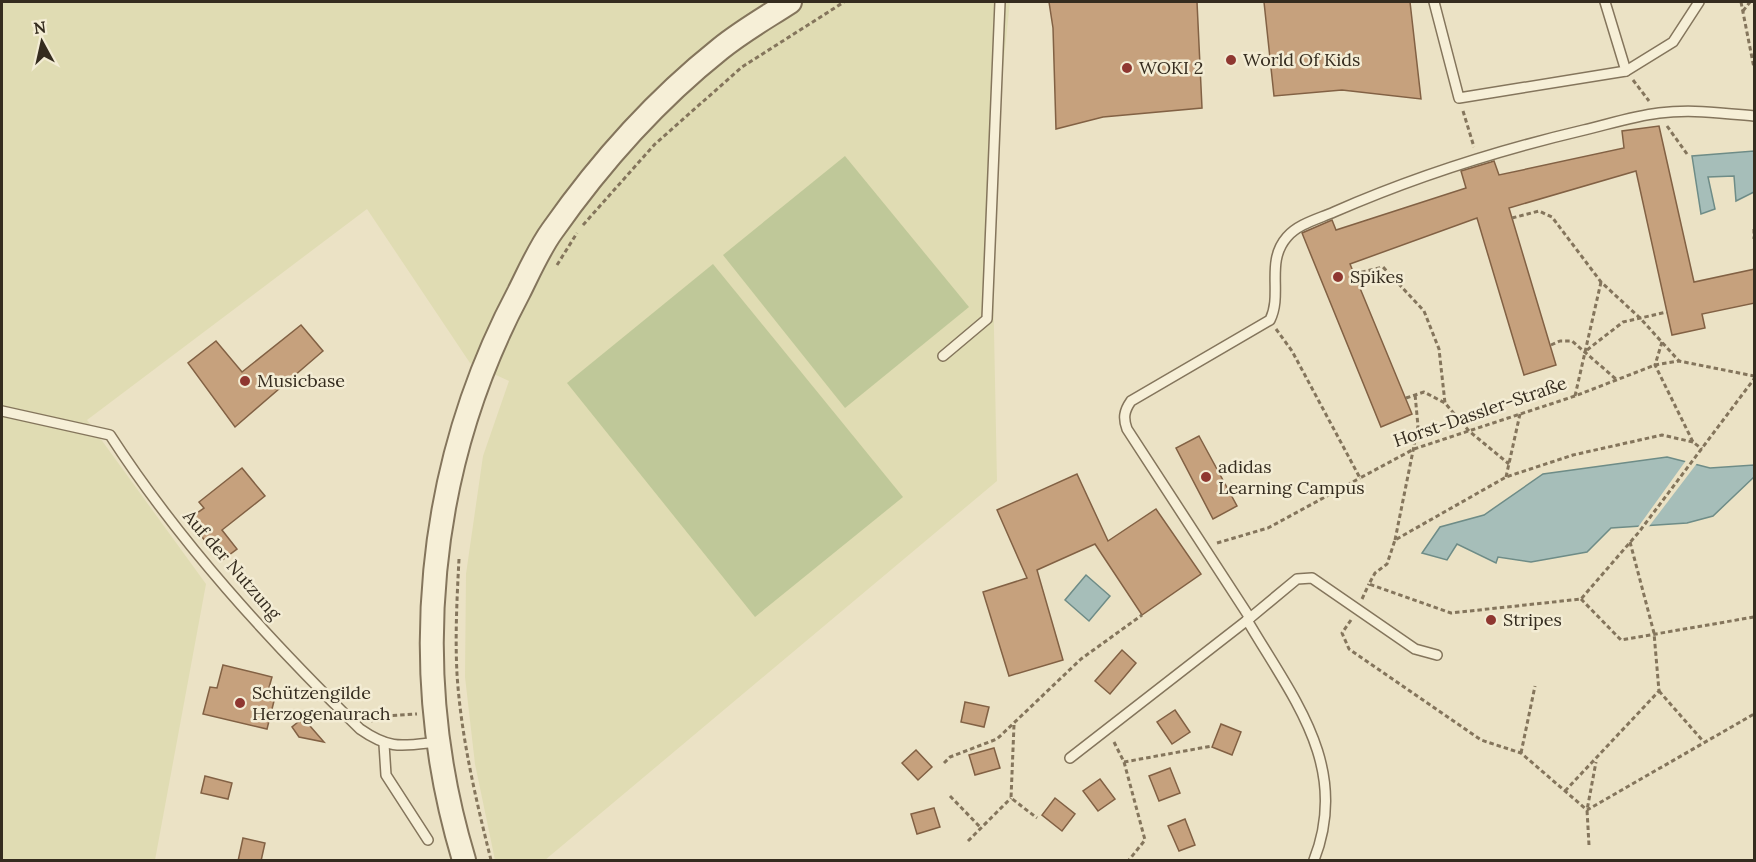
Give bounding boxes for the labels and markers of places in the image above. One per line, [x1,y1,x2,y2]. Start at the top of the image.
place label: World Of Kids [1243,48,1360,71]
marker: World Of Kids [1224,53,1238,67]
place label: WOKI 2 [1139,56,1204,79]
marker: WOKI 2 [1120,61,1134,75]
place label: Spikes [1350,265,1404,288]
marker: Spikes [1331,270,1345,284]
place label: Musicbase [257,369,345,392]
marker: Musicbase [238,374,252,388]
place label: adidas Learning Campus [1218,455,1365,499]
marker: adidas Learning Campus [1199,470,1213,484]
place label: Stripes [1503,608,1562,631]
marker: Stripes [1484,613,1498,627]
place label: Schützengilde Herzogenaurach [252,681,391,725]
marker: Schützengilde Herzogenaurach [233,696,247,710]

